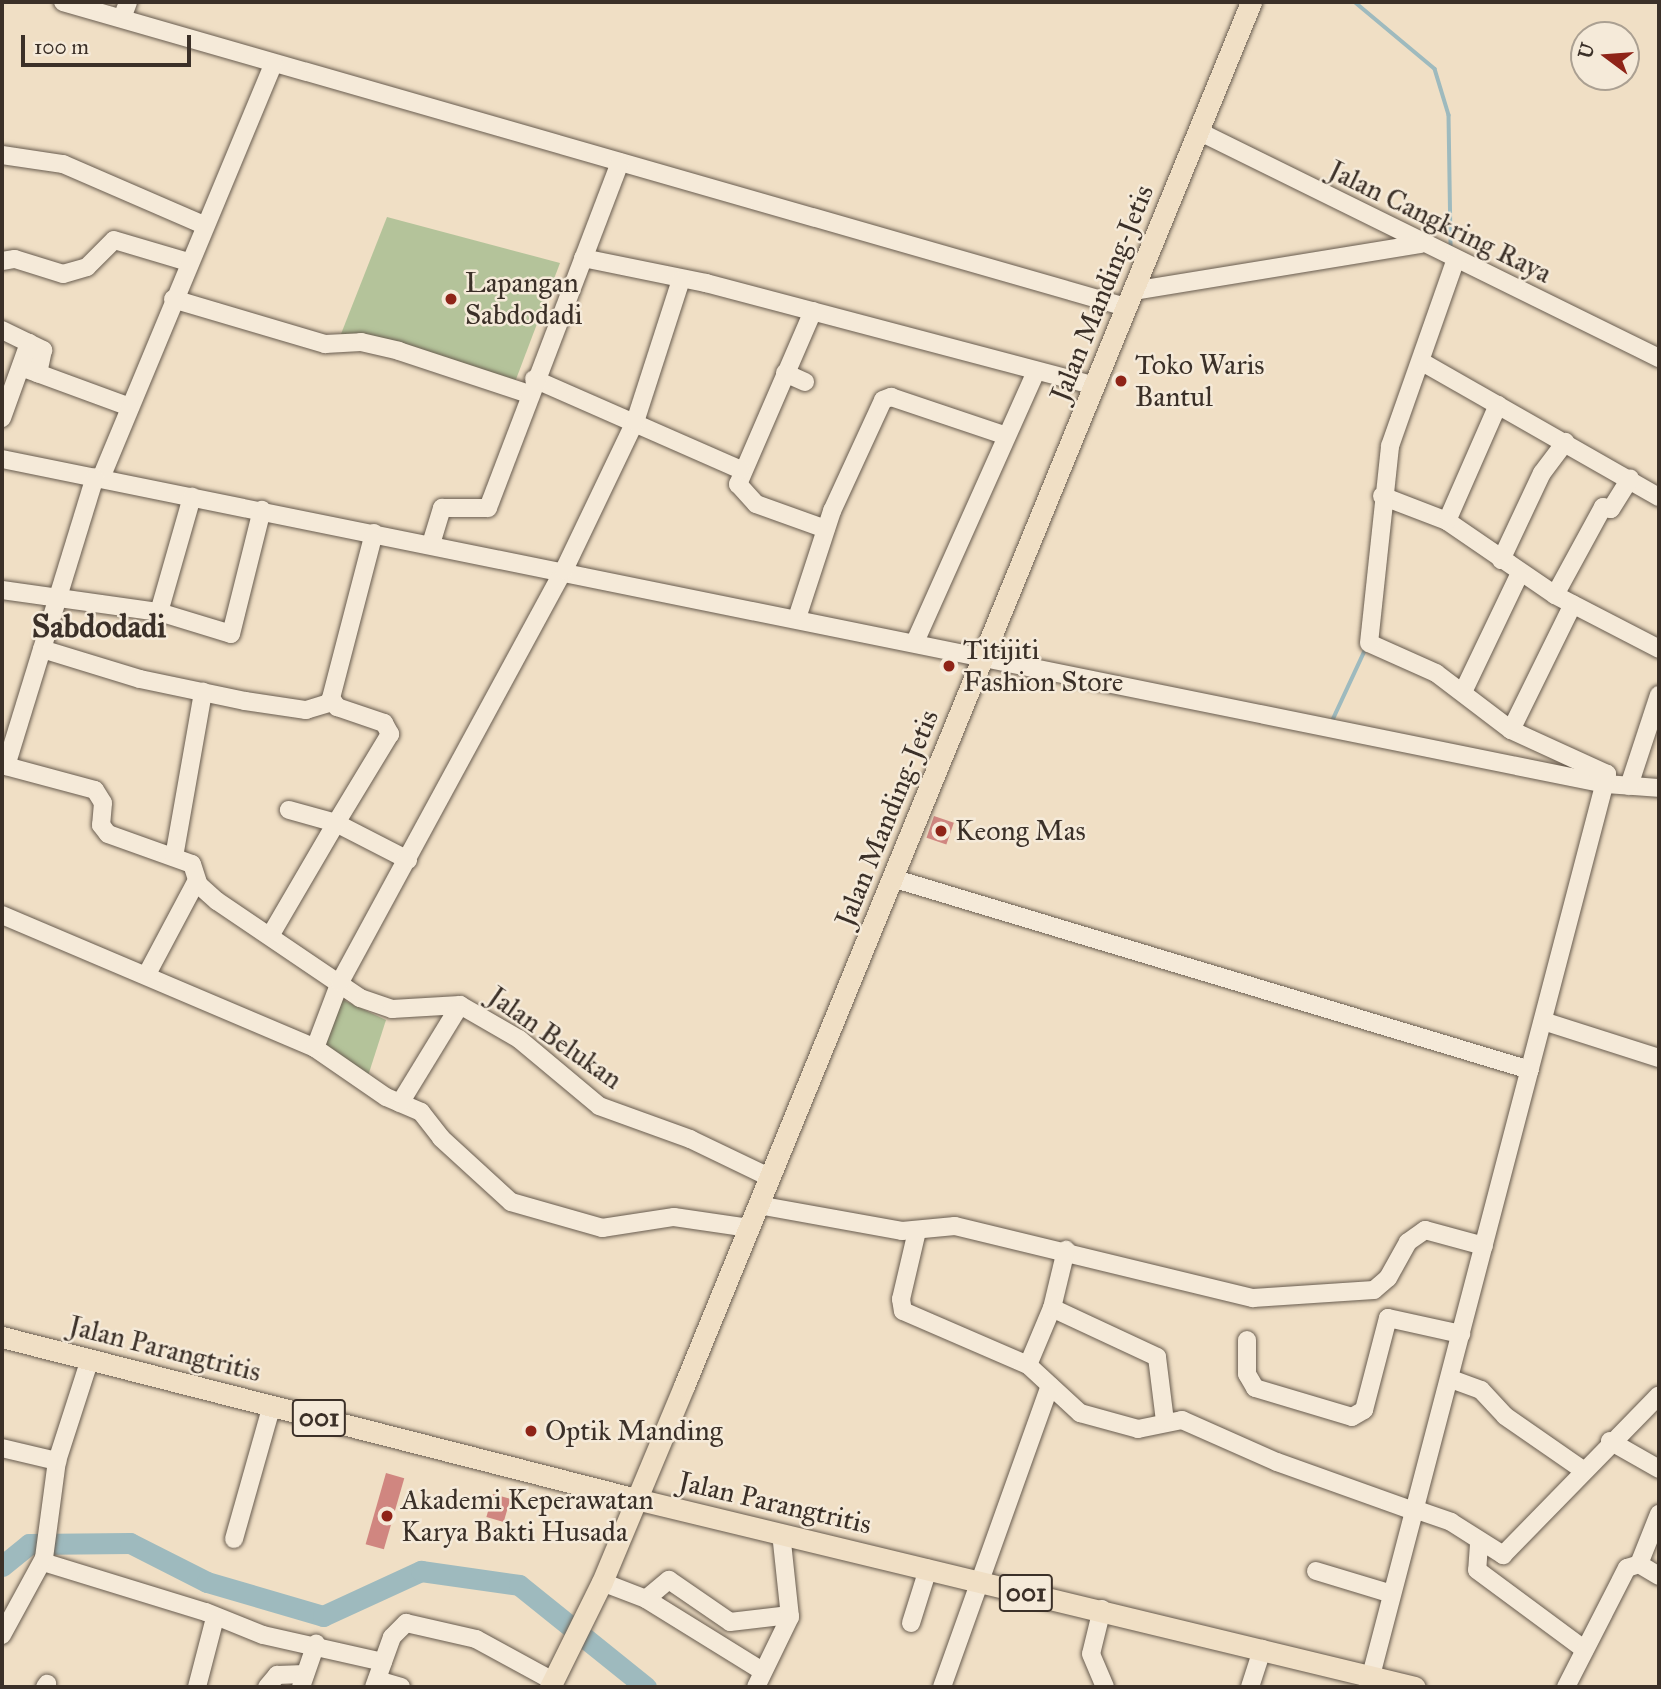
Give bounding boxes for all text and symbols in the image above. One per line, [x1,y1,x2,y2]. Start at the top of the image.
scale bar [24,21,194,65]
north arrow [1570,21,1640,91]
text: 100 m [34,34,89,60]
text: U [1573,40,1599,61]
street label: Jalan Cangkring Raya [1323,154,1557,290]
street label: Jalan Manding-Jetis [1043,180,1161,406]
place label: Lapangan Sabdodadi [465,266,583,332]
marker: Lapangan Sabdodadi [443,291,459,307]
place label: Toko Waris Bantul [1135,348,1265,414]
marker: Toko Waris Bantul [1113,373,1129,389]
district label: Sabdodadi [32,608,166,646]
place label: Titijiti Fashion Store [963,633,1124,699]
marker: Titijiti Fashion Store [941,658,957,674]
street label: Jalan Manding-Jetis [828,705,946,931]
place label: Keong Mas [955,814,1086,848]
marker: Keong Mas [933,823,949,839]
street label: Jalan Belukan [482,980,628,1096]
street label: Jalan Parangtritis [65,1309,265,1389]
road number: 001 [291,1396,347,1441]
place label: Optik Manding [545,1414,723,1448]
marker: Optik Manding [523,1423,539,1439]
street label: Jalan Parangtritis [675,1465,875,1541]
place label: Akademi Keperawatan Karya Bakti Husada [401,1483,654,1549]
marker: Akademi Keperawatan Karya Bakti Husada [379,1508,395,1524]
road number: 001 [998,1570,1054,1616]

